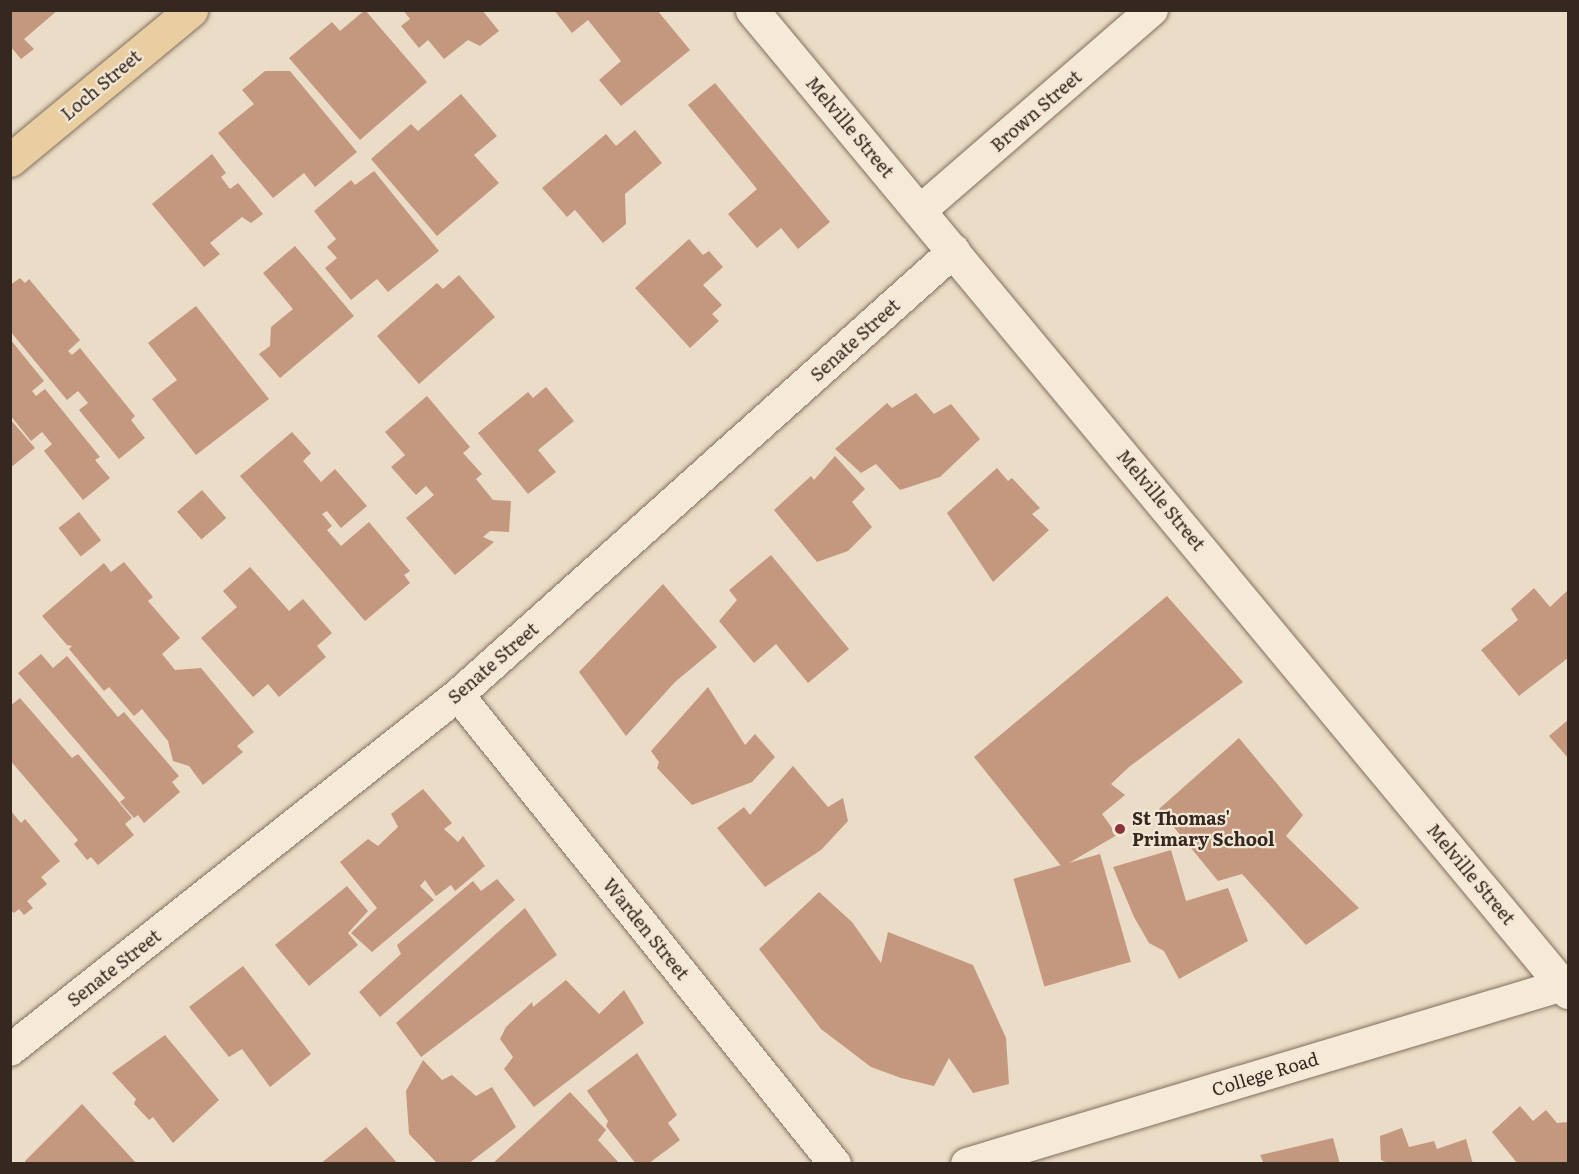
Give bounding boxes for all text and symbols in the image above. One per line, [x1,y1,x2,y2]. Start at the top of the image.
street label: Loch Street [57,45,145,125]
street label: Brown Street [986,66,1086,156]
street label: Melville Street [801,72,899,182]
street label: Senate Street [806,294,904,386]
street label: Melville Street [1112,445,1210,555]
street label: Senate Street [443,618,543,708]
place label: St Thomas' Primary School [1132,808,1275,850]
street label: Melville Street [1422,819,1520,929]
marker: St Thomas' Primary School [1113,822,1127,836]
street label: Warden Street [599,874,693,984]
street label: Senate Street [63,925,165,1011]
street label: College Road [1209,1048,1321,1100]

